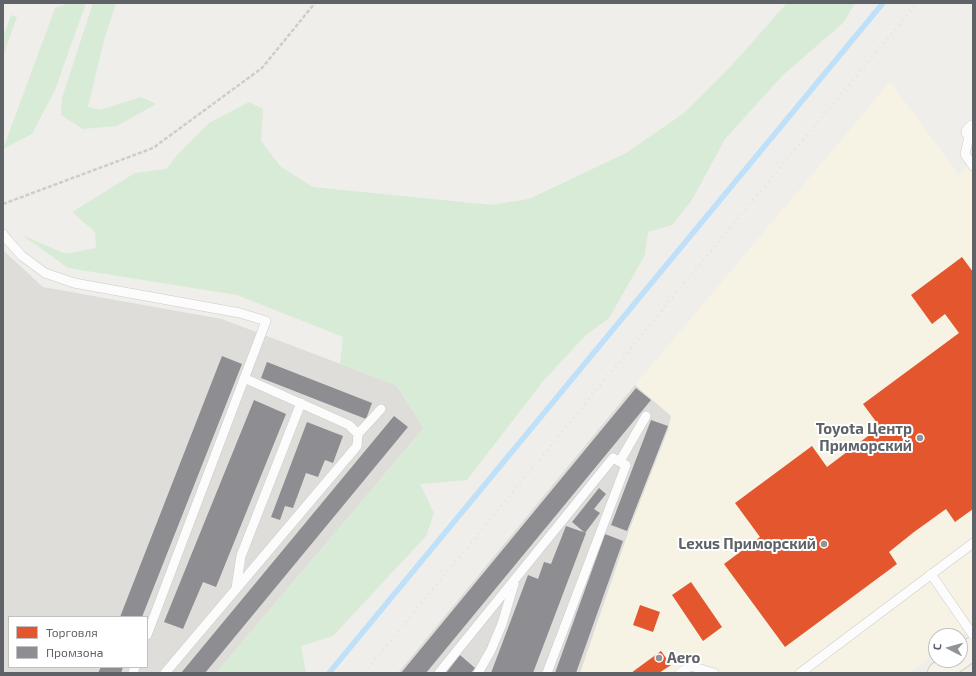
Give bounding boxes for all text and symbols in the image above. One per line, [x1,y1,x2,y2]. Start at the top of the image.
place label: Toyota Центр Приморский [816,420,912,455]
marker: Toyota Центр Приморский [915,433,925,443]
place label: Lexus Приморский [678,535,816,553]
marker: Lexus Приморский [819,539,829,549]
legend [8,616,148,668]
text: Торговля [46,625,98,639]
north arrow [928,628,968,668]
text: С [930,643,943,651]
text: Промзона [46,645,103,659]
place label: Aero [667,649,700,667]
marker: Aero [654,653,664,663]

